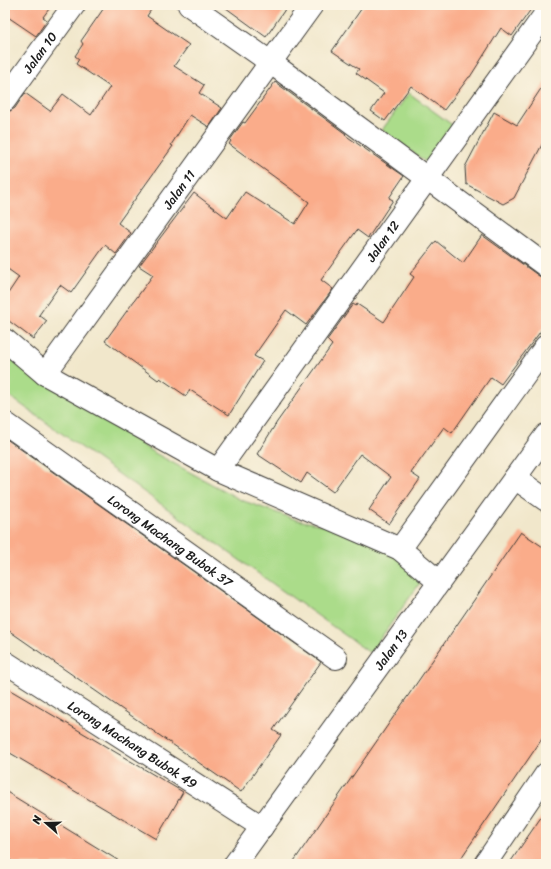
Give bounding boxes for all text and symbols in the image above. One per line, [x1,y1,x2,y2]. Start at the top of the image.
street label: Jalan 10 [16,26,63,79]
street label: Jalan 11 [156,164,201,215]
street label: Jalan 12 [359,215,406,267]
street label: Lorong Machang Bubok 37 [103,488,239,594]
street label: Jalan 13 [367,624,413,676]
street label: Lorong Machang Bubok 49 [63,694,202,794]
north arrow [26,803,66,843]
text: N [26,813,47,828]

